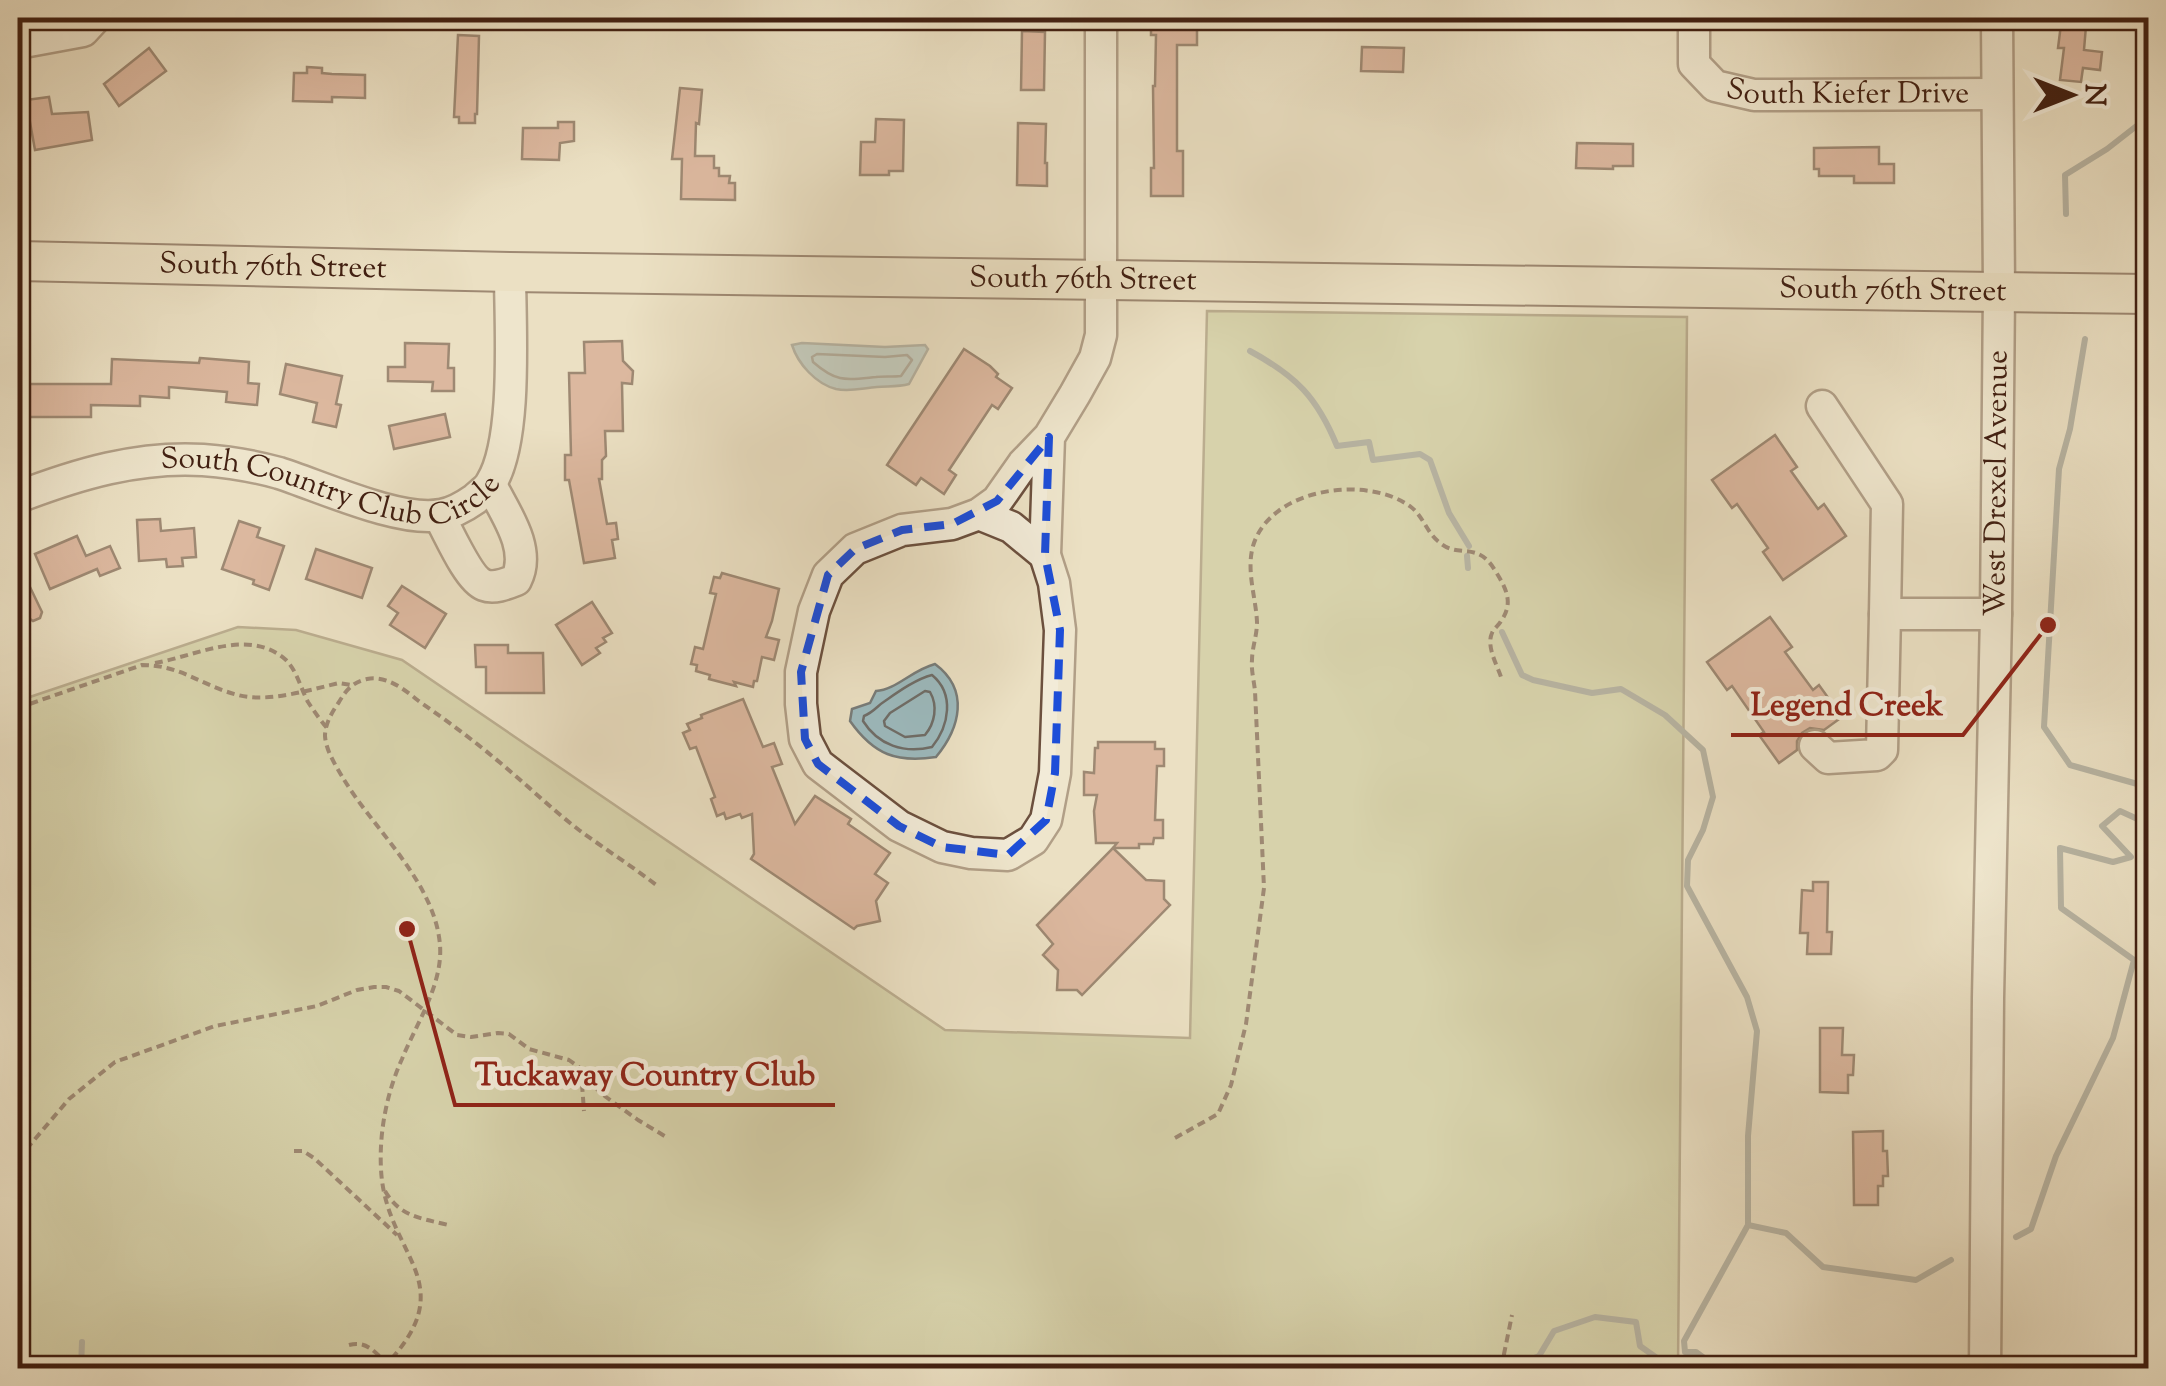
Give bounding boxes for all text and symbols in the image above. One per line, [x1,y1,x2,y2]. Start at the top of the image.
north arrow [2021,45,2121,145]
street label: South Kiefer Drive [1722,68,1969,117]
text: N [2073,84,2113,106]
street label: South 76th Street [159,243,387,291]
street label: South 76th Street [969,257,1197,303]
street label: South 76th Street [1779,268,2007,314]
street label: West Drexel Avenue [1974,350,2020,617]
text: South Country Club Circle [160,438,512,538]
street label: South Country Club Circle [146,445,500,481]
callout: Legend Creek [1731,673,1963,735]
text: Legend Creek [1751,684,1944,730]
callout: Tuckaway Country Club [455,1043,835,1105]
text: Tuckaway Country Club [475,1054,815,1100]

